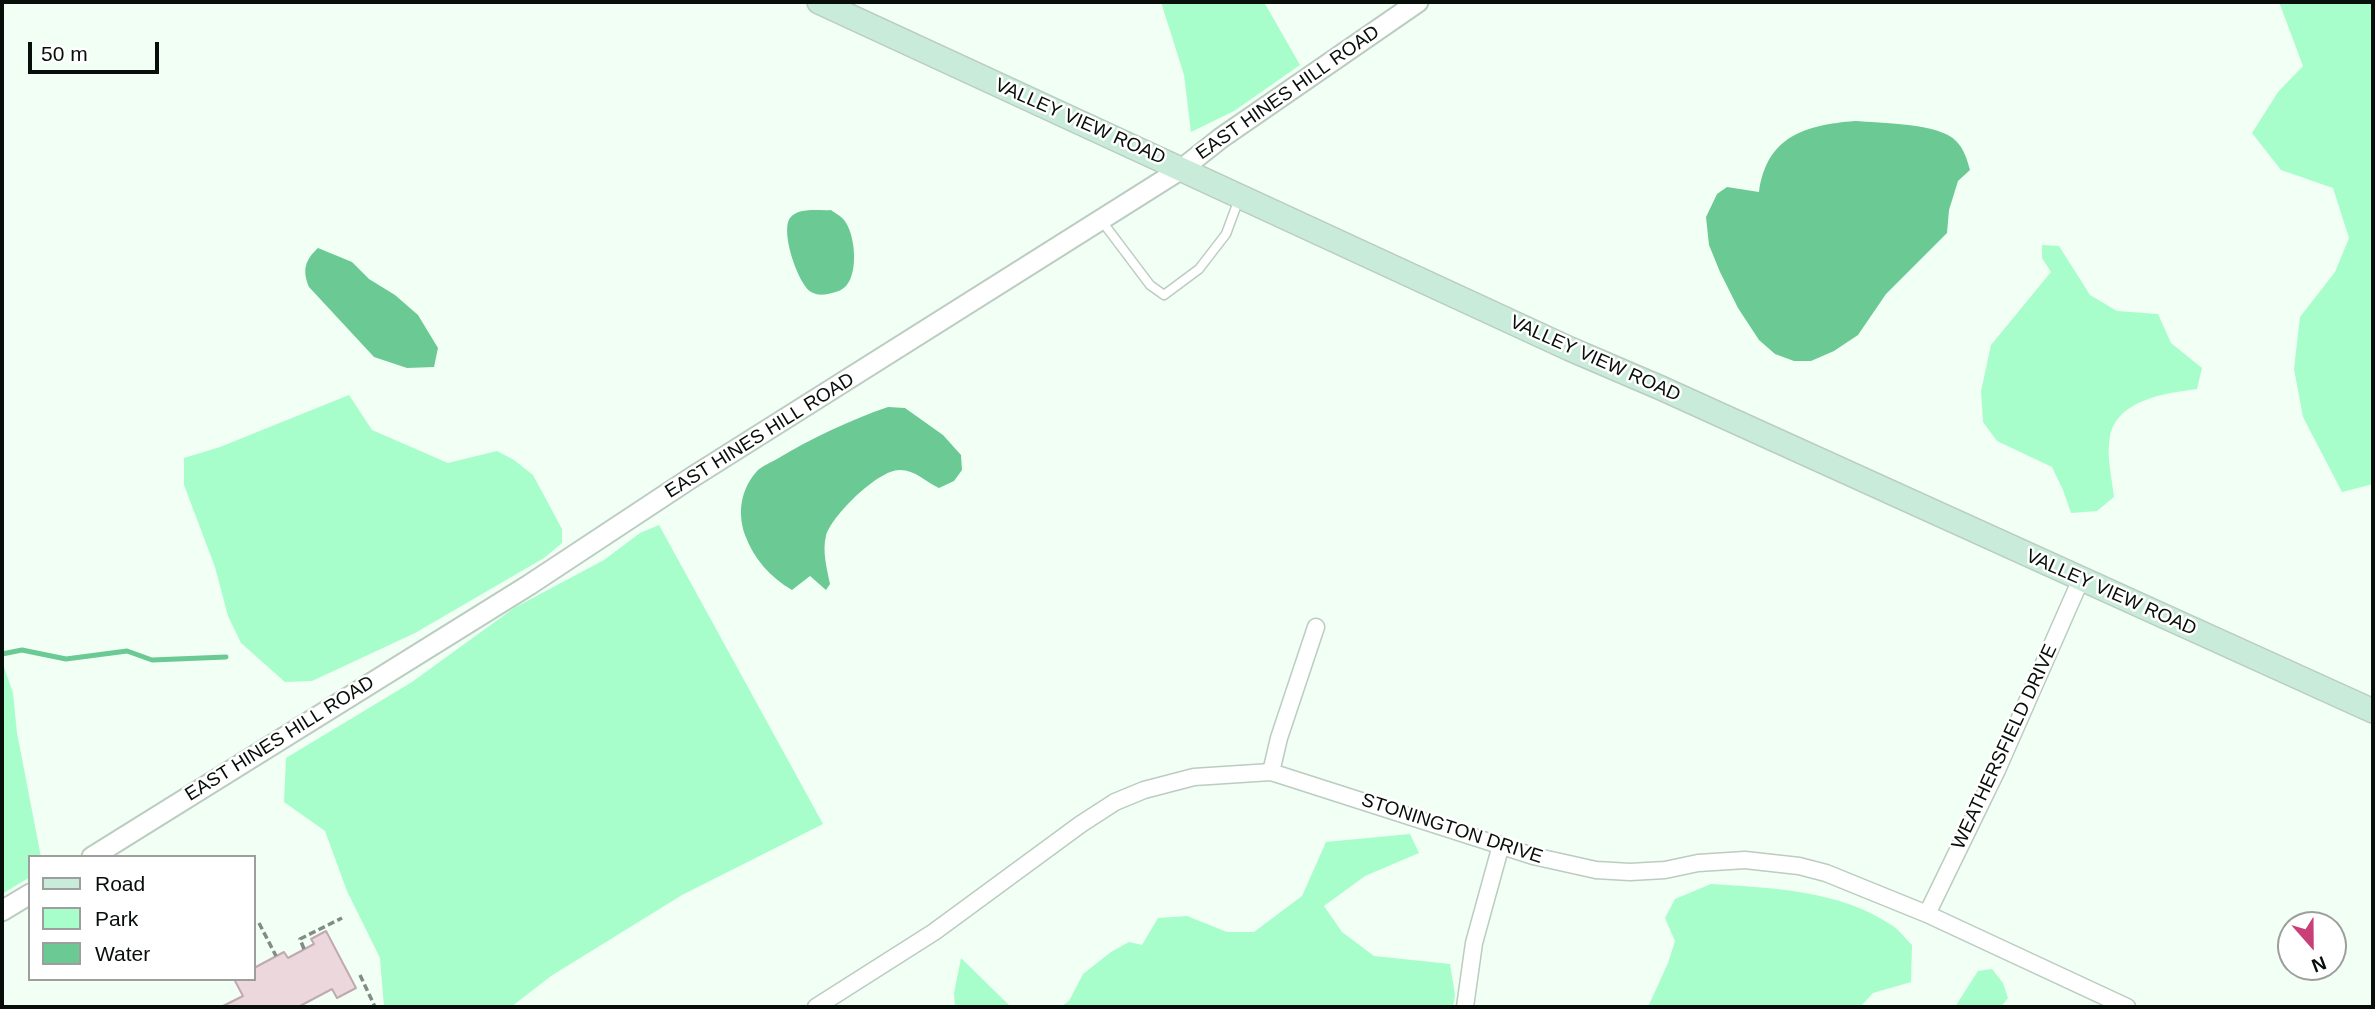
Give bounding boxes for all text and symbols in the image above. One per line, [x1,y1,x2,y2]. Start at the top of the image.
street label: EAST HINES HILL ROAD [1192,21,1384,165]
scale bar [32,28,163,72]
text: 50 m [41,42,88,65]
street label: VALLEY VIEW ROAD [991,74,1169,170]
street label: VALLEY VIEW ROAD [1506,311,1684,407]
street label: EAST HINES HILL ROAD [661,368,859,504]
street label: VALLEY VIEW ROAD [2022,545,2200,641]
street label: WEATHERSFIELD DRIVE [1947,641,2063,853]
street label: EAST HINES HILL ROAD [181,671,379,807]
street label: STONINGTON DRIVE [1358,789,1546,869]
legend [28,855,256,981]
text: Road [95,872,145,895]
text: Park [95,907,138,930]
north arrow [2277,911,2347,981]
text: Water [95,942,150,965]
text: N [2309,952,2329,976]

